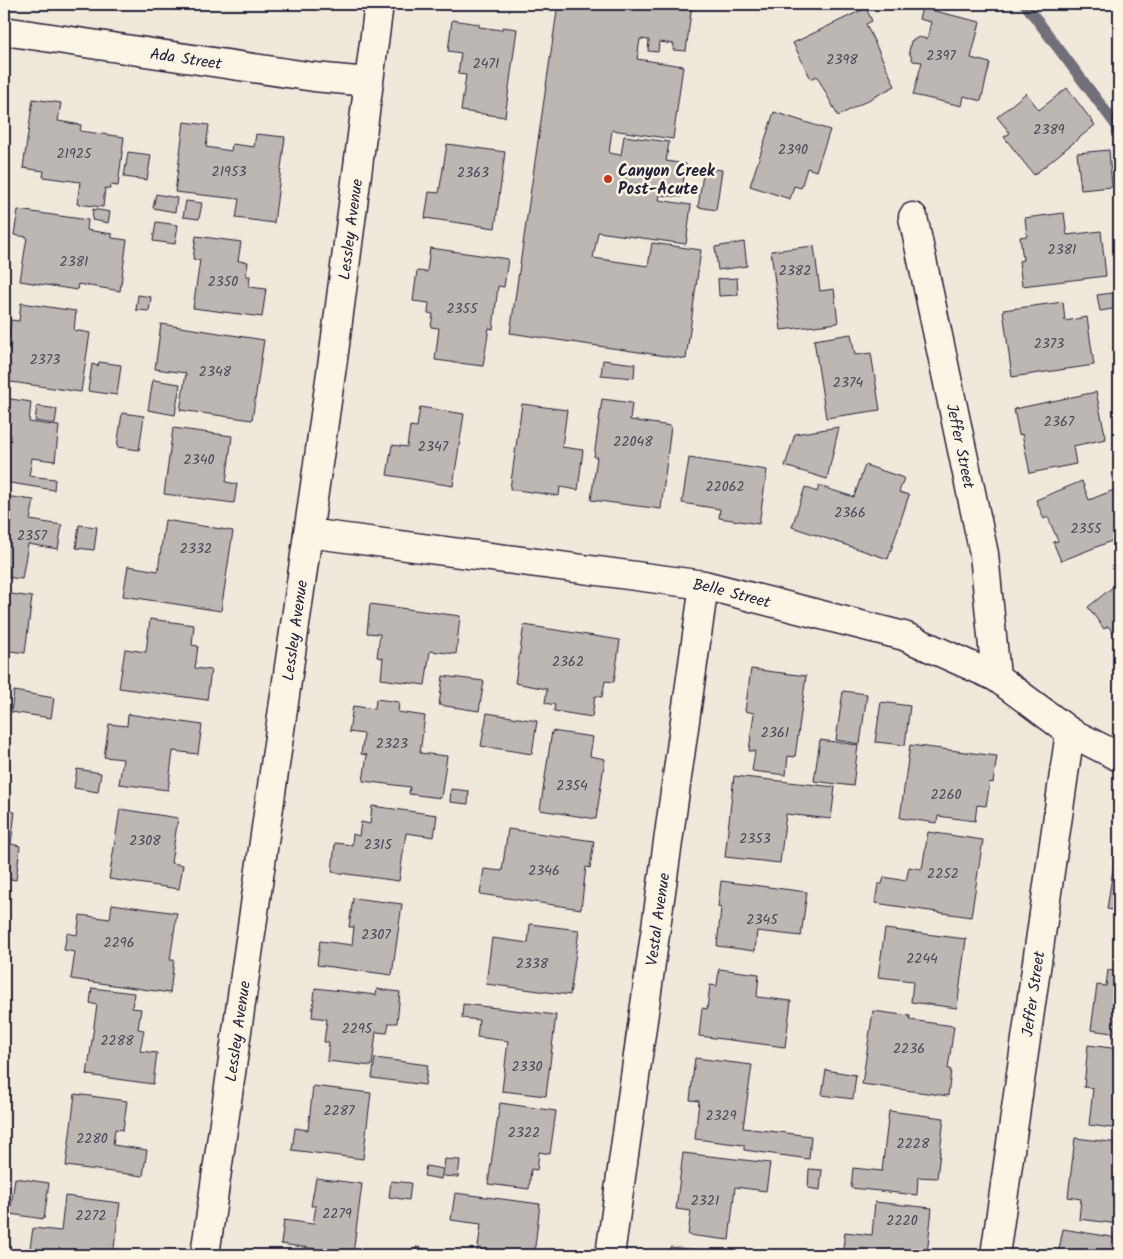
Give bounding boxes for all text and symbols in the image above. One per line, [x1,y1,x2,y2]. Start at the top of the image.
street label: Ada Street [148,42,224,77]
house number: 2397 [926,45,956,67]
house number: 2398 [826,49,858,71]
house number: 2471 [473,53,499,75]
house number: 2389 [1033,119,1065,141]
house number: 2390 [778,139,808,161]
house number: 21925 [56,143,93,165]
place label: Canyon Creek Post-Acute [618,159,716,202]
house number: 21953 [212,161,246,183]
house number: 2363 [457,162,489,184]
marker: Canyon Creek Post-Acute [602,173,614,185]
street label: Lessley Avenue [332,177,370,281]
house number: 2381 [1048,239,1076,261]
house number: 2381 [60,251,88,273]
house number: 2382 [779,260,811,282]
house number: 2350 [208,271,238,293]
house number: 2355 [446,298,479,320]
house number: 2373 [1034,333,1064,355]
house number: 2373 [30,349,60,371]
house number: 2348 [199,361,232,383]
house number: 2374 [833,372,863,394]
street label: Jeffer Street [939,401,981,492]
house number: 2367 [1044,411,1075,433]
house number: 22048 [613,431,653,453]
house number: 2347 [418,436,449,458]
house number: 2340 [184,449,214,471]
house number: 22062 [705,476,745,498]
house number: 2366 [834,502,866,524]
house number: 2355 [1070,518,1103,540]
house number: 2357 [17,525,48,547]
house number: 2332 [180,538,212,560]
street label: Belle Street [691,573,774,616]
street label: Lessley Avenue [276,578,315,683]
house number: 2362 [552,651,584,673]
house number: 2361 [761,722,789,744]
house number: 2323 [376,733,408,755]
house number: 2354 [556,775,588,797]
house number: 2260 [930,784,962,806]
house number: 2353 [739,828,771,850]
house number: 2308 [129,830,161,852]
house number: 2315 [364,834,394,856]
house number: 2346 [528,860,560,882]
house number: 2252 [927,863,959,885]
street label: Vestal Avenue [640,871,677,968]
house number: 2345 [746,909,779,931]
house number: 2307 [361,924,391,946]
house number: 2296 [104,932,134,954]
house number: 2244 [906,948,938,970]
street label: Jeffer Street [1015,949,1053,1038]
house number: 2338 [516,953,549,975]
street label: Lessley Avenue [219,979,258,1084]
house number: 2295 [342,1018,374,1040]
house number: 2288 [100,1030,134,1052]
house number: 2236 [893,1038,925,1060]
house number: 2330 [511,1056,543,1078]
house number: 2287 [323,1100,355,1122]
house number: 2329 [705,1105,737,1127]
house number: 2322 [508,1122,540,1144]
house number: 2280 [76,1128,108,1150]
house number: 2228 [897,1133,930,1155]
house number: 2321 [691,1190,719,1212]
house number: 2279 [322,1203,352,1225]
house number: 2272 [76,1205,106,1227]
house number: 2220 [886,1210,918,1232]

